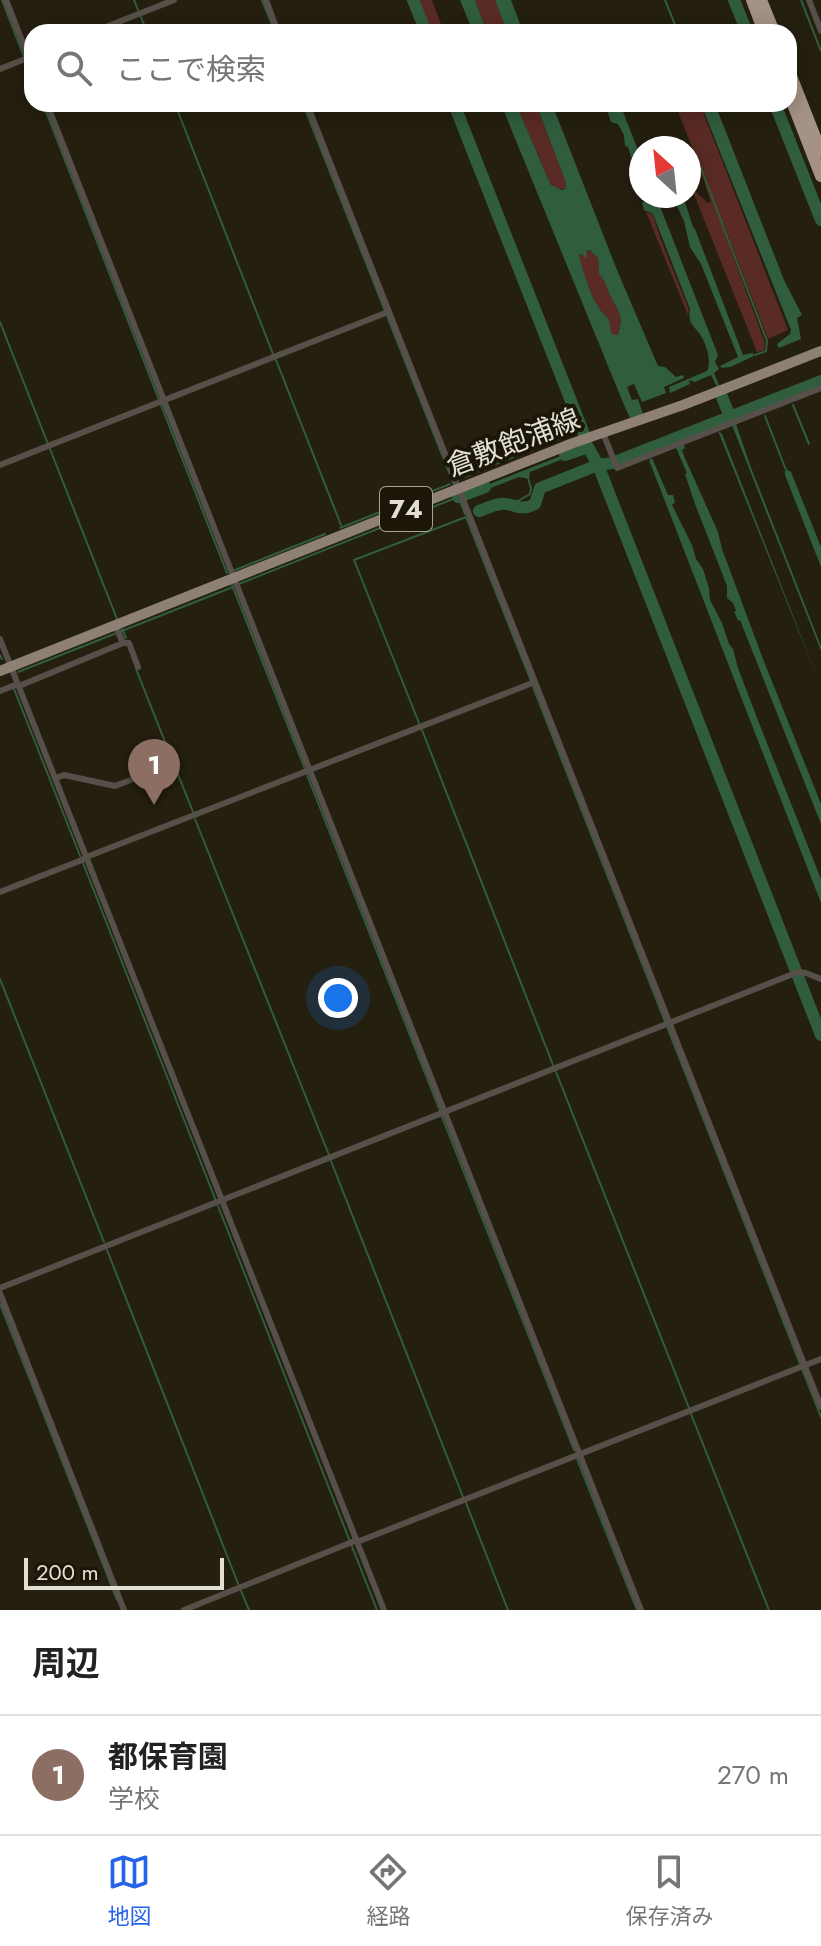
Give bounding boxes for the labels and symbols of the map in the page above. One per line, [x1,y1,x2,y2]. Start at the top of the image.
north arrow [629,136,701,208]
street label: 倉敷飽浦線 [440,398,586,487]
road number: 74 [380,487,432,531]
pin: 1 [128,739,180,805]
your location [318,978,358,1018]
scale bar [24,1554,224,1590]

